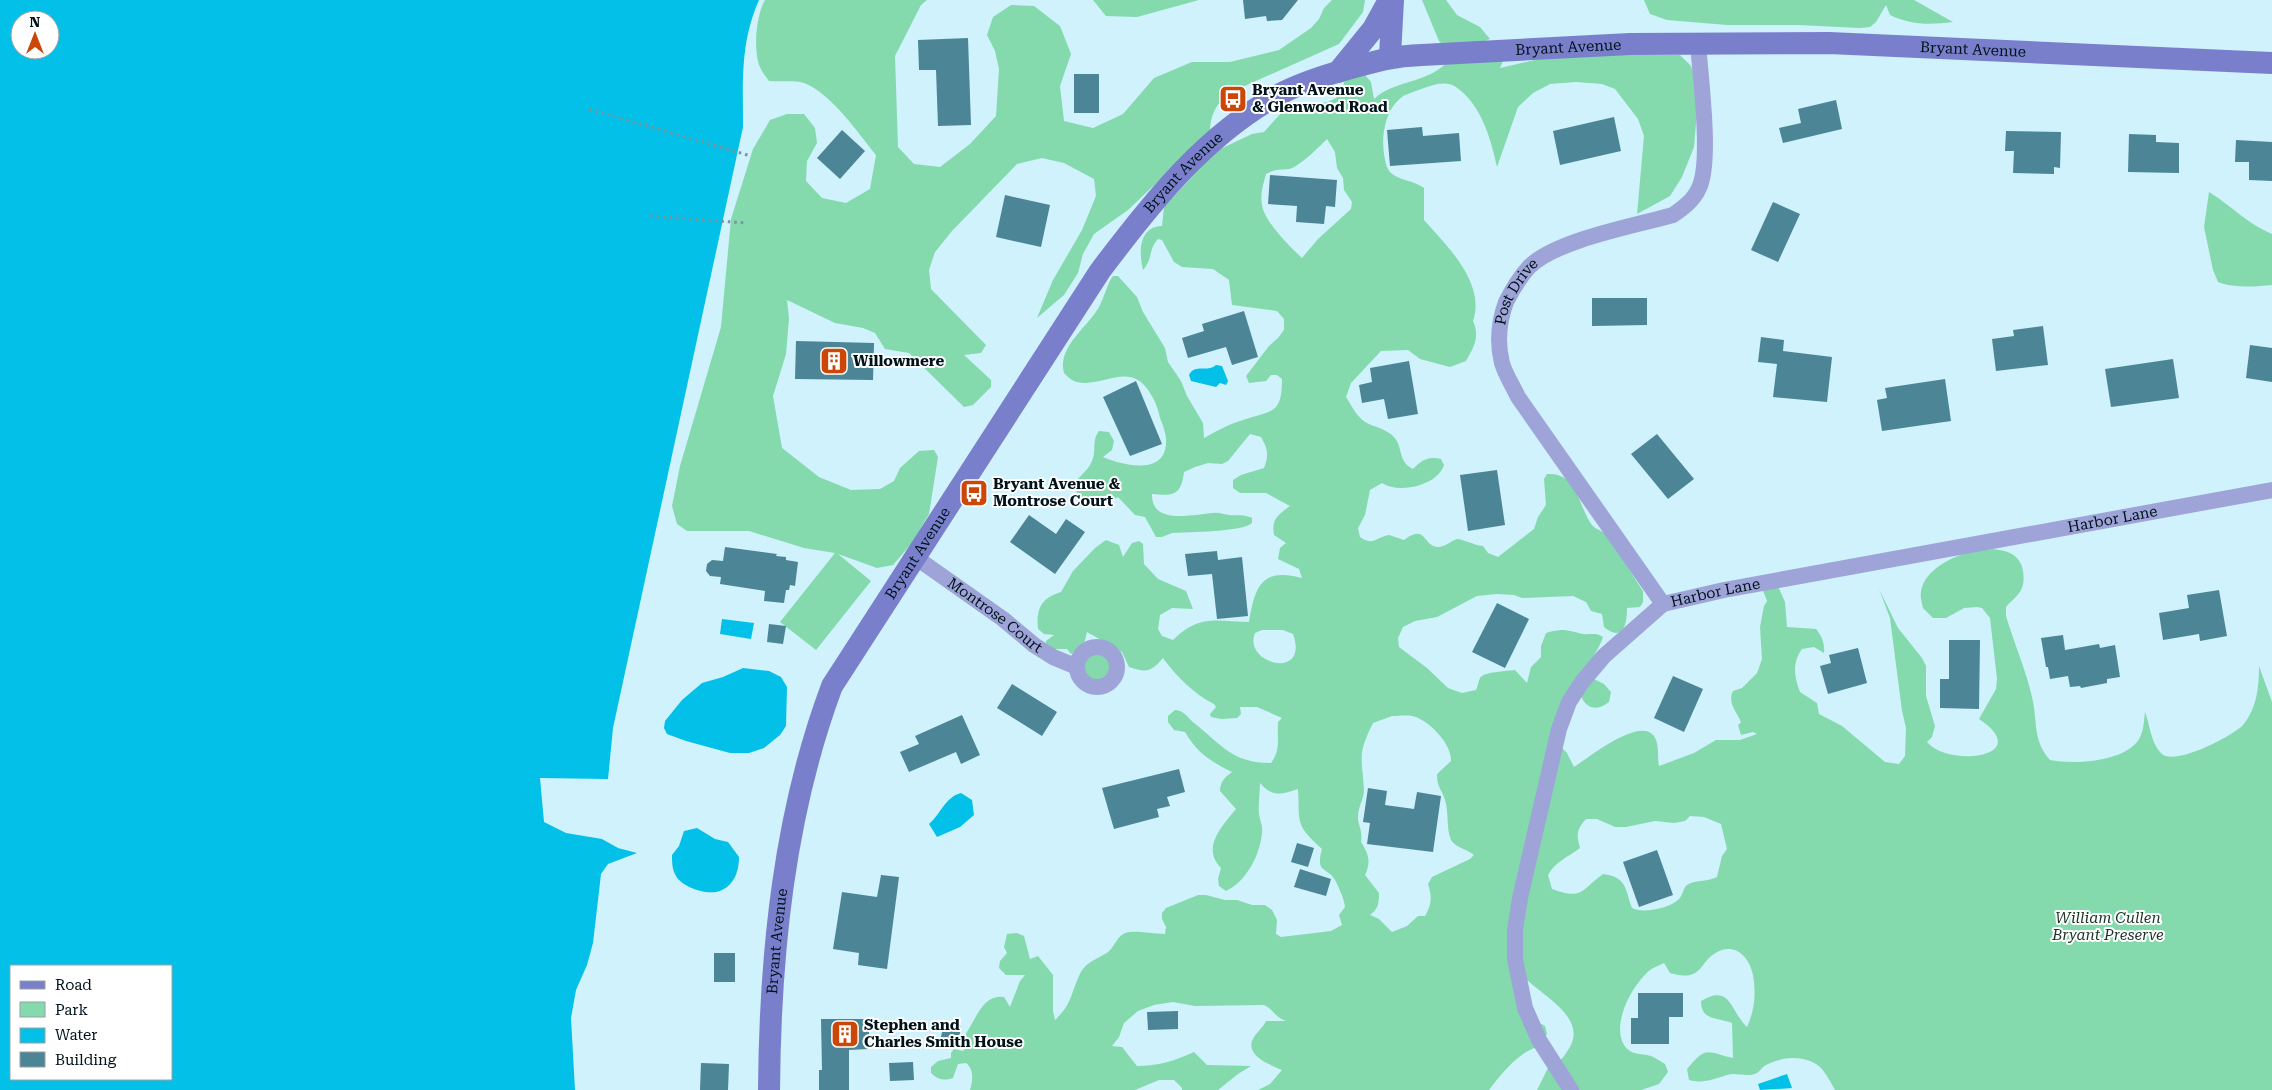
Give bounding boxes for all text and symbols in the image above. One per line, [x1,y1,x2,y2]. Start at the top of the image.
north arrow [10,10,60,60]
text: N [30,14,41,30]
street label: Bryant Avenue [1515,35,1622,59]
street label: Bryant Avenue [1920,38,2026,61]
place label: Bryant Avenue & Glenwood Road [1252,81,1388,116]
bus stop icon: Bryant Avenue & Glenwood Road [1218,84,1248,114]
street label: Bryant Avenue [1140,128,1226,217]
street label: Post Drive [1491,254,1541,326]
building icon: Willowmere [819,346,849,376]
place label: Willowmere [853,352,945,370]
place label: Bryant Avenue & Montrose Court [993,475,1120,510]
bus stop icon: Bryant Avenue & Montrose Court [959,478,989,508]
street label: Harbor Lane [2066,502,2159,536]
street label: Bryant Avenue [881,504,954,603]
street label: Montrose Court [944,574,1046,657]
street label: Harbor Lane [1669,575,1761,611]
street label: Bryant Avenue [763,887,791,995]
park label: William Cullen Bryant Preserve [2051,909,2164,944]
legend [10,965,172,1080]
text: Road [55,976,92,994]
text: Park [55,1001,89,1019]
place label: Stephen and Charles Smith House [864,1016,1023,1051]
building icon: Stephen and Charles Smith House [830,1019,860,1049]
text: Water [55,1026,97,1044]
text: Building [55,1051,117,1069]

